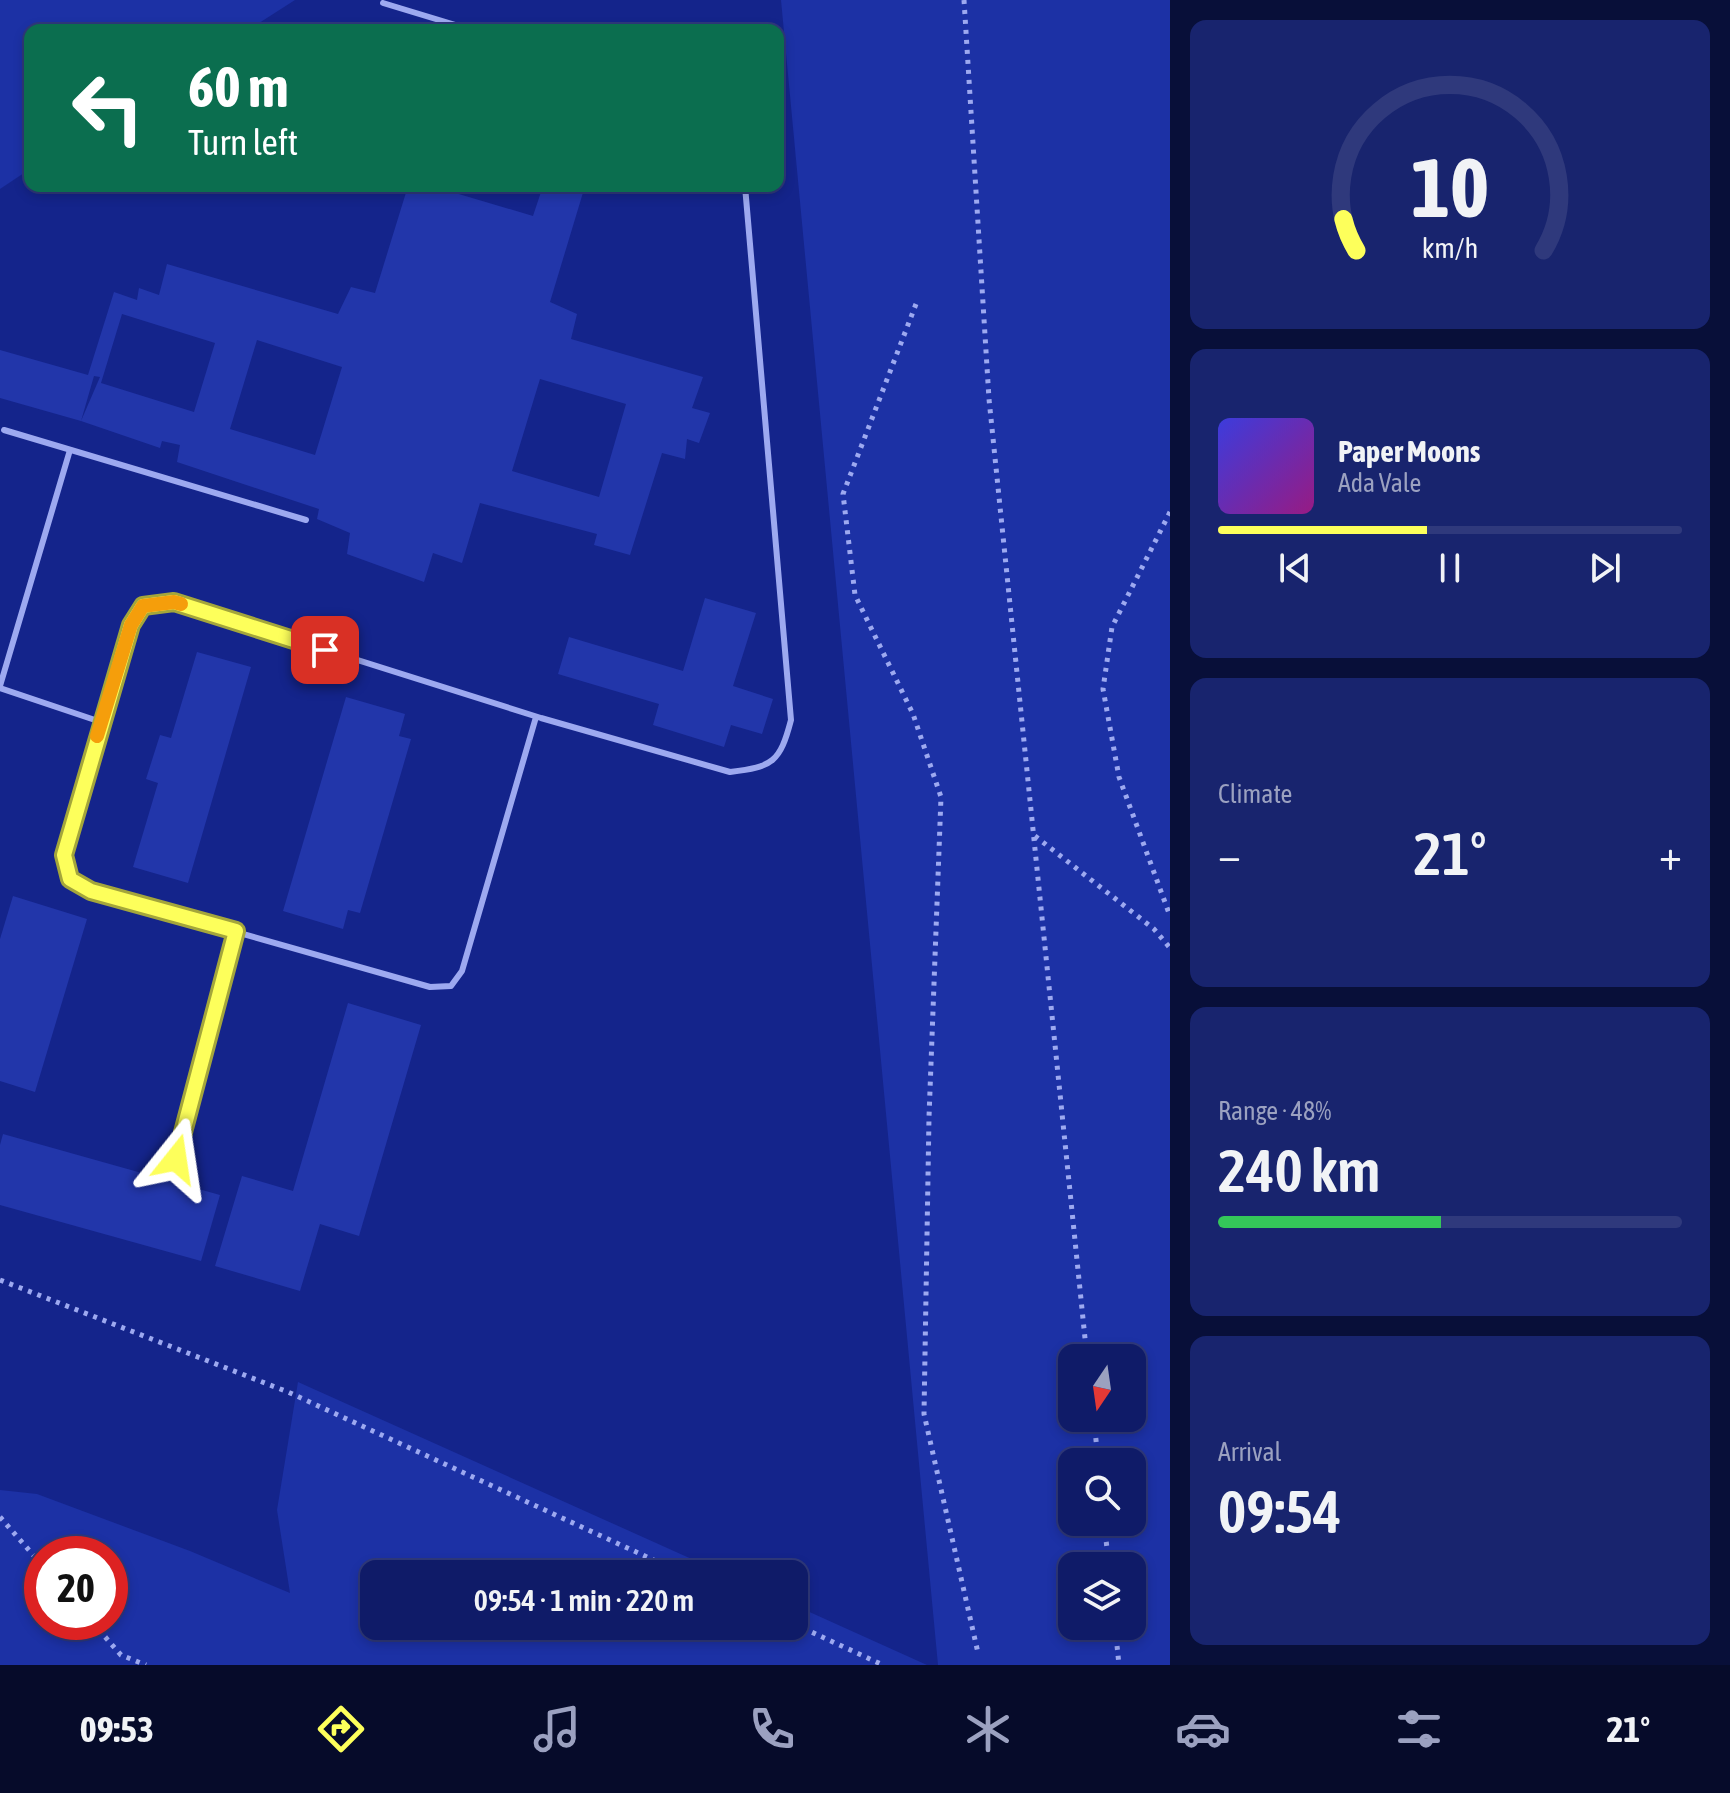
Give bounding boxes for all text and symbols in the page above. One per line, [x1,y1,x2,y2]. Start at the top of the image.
text: 60 m [188,55,289,119]
icon: left [56,56,160,160]
text: Turn left [188,121,298,163]
text: 10 [1411,138,1489,234]
text: km/h [1422,231,1478,264]
text: Paper Moons [1338,434,1480,468]
text: Ada Vale [1338,468,1421,498]
icon: previous [1273,546,1317,590]
icon: pause [1428,546,1472,590]
icon: next [1583,546,1627,590]
pin [291,616,359,684]
icon: arrive [303,628,347,672]
text: Climate [1218,779,1292,809]
text: 21° [1414,819,1486,888]
text: − [1218,829,1241,879]
text: + [1659,829,1682,879]
text: Range · 48% [1218,1096,1331,1126]
position arrow [134,1117,218,1201]
text: 240 km [1218,1136,1380,1205]
north arrow [1058,1344,1146,1432]
map controls [1058,1344,1146,1640]
text: Arrival [1218,1437,1282,1467]
button: search [1058,1448,1146,1536]
text: 09:54 [1218,1477,1341,1546]
speed limit sign: 20 [24,1536,128,1640]
button: layers [1058,1552,1146,1640]
text: 09:54 · 1 min · 220 m [474,1583,694,1617]
icon: directions [313,1701,369,1757]
icon: music [529,1701,585,1757]
icon: phone [744,1701,800,1757]
icon: climate [960,1701,1016,1757]
icon: car [1175,1701,1231,1757]
icon: filters [1391,1701,1447,1757]
text: 09:53 [80,1708,154,1750]
text: 21° [1606,1708,1650,1750]

